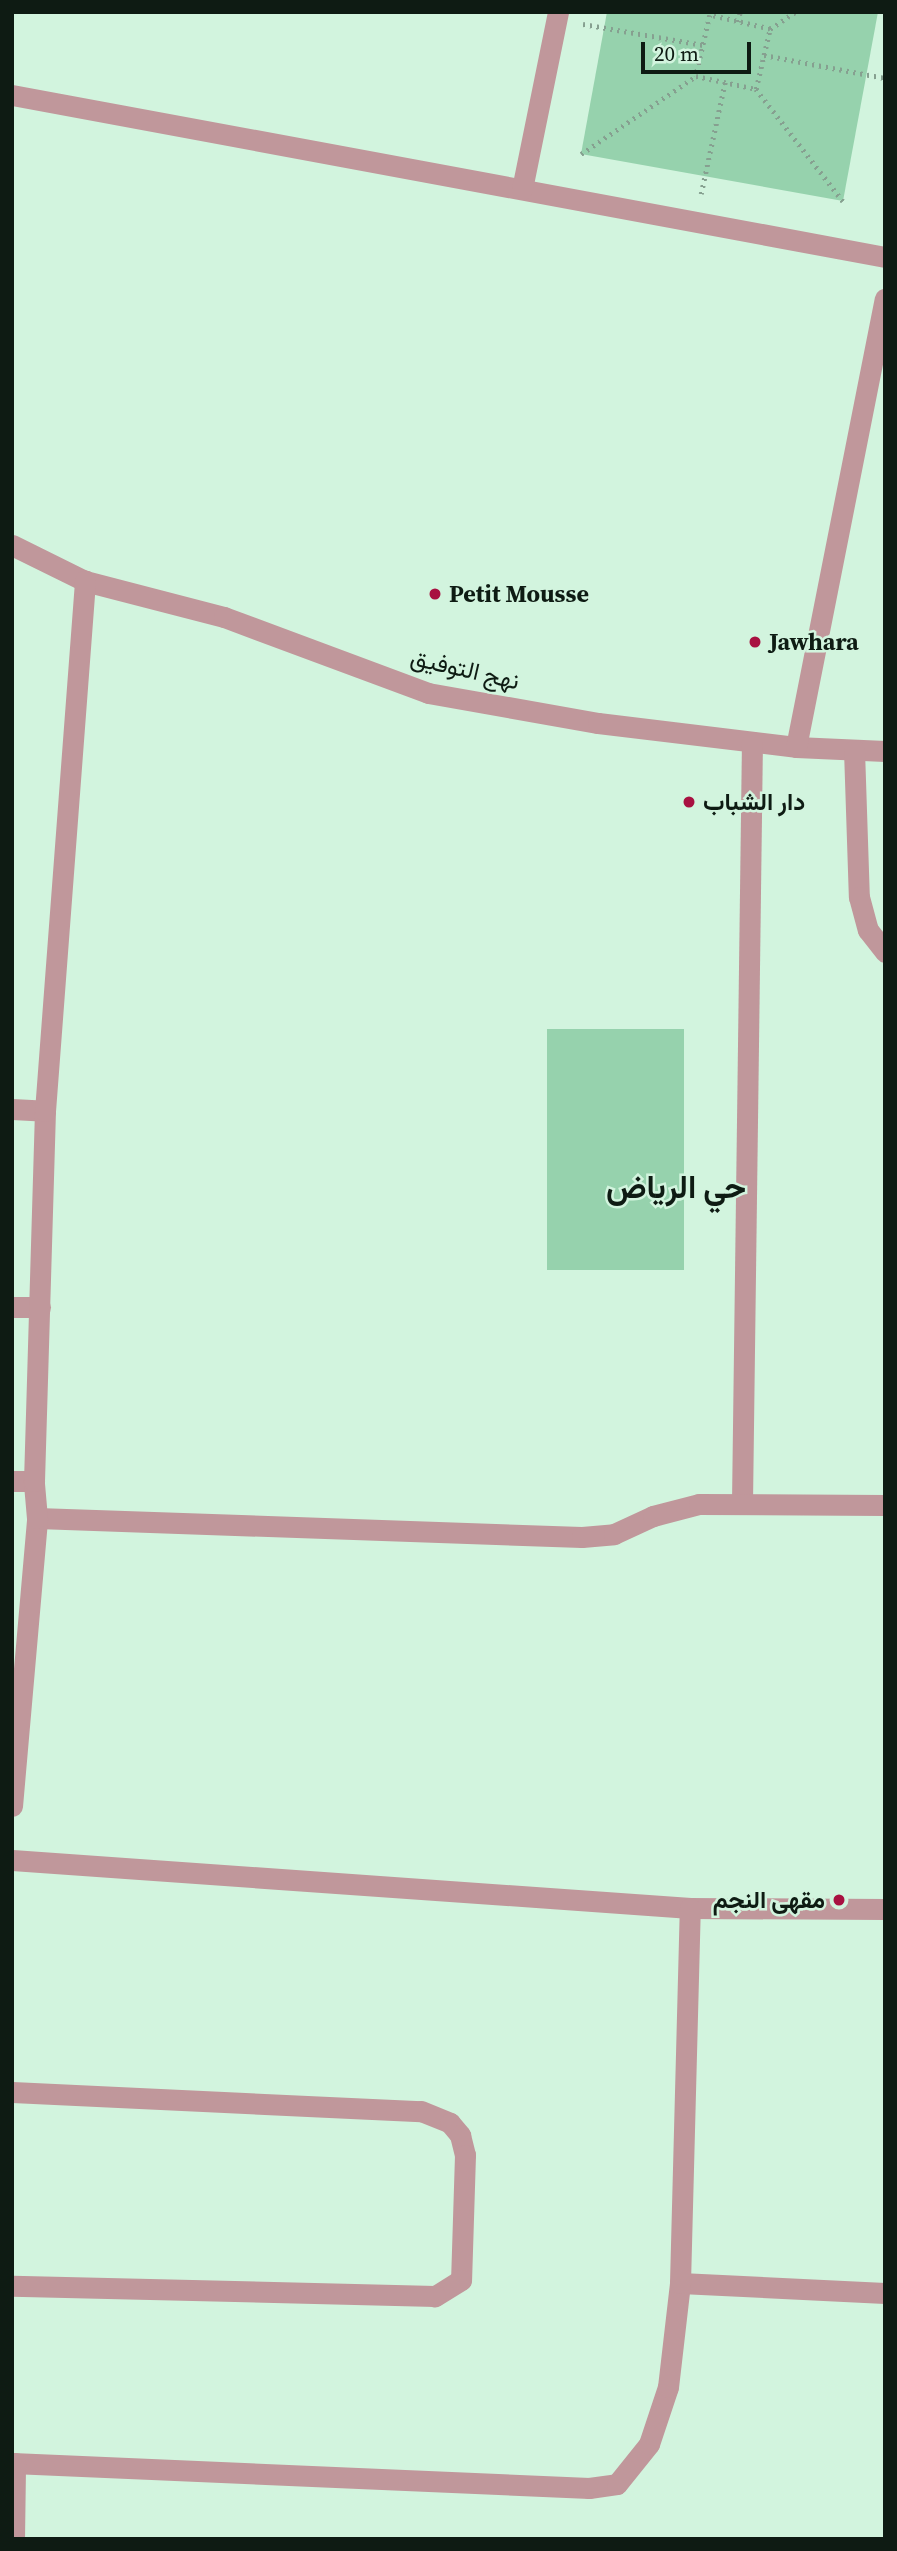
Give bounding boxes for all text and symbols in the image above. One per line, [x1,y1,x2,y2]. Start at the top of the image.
scale bar [645,28,755,72]
text: 20 m [654,39,699,68]
place label: Petit Mousse [449,580,589,608]
marker: Petit Mousse [427,586,443,602]
place label: Jawhara [769,628,859,656]
marker: Jawhara [747,634,763,650]
street label: نهج التوفيق [408,643,522,695]
place label: دار الشباب [703,788,805,816]
marker: دار الشباب [681,794,697,810]
district label: حي الرياض [606,1168,746,1206]
place label: مقهى النجم [713,1886,825,1914]
marker: مقهى النجم [831,1892,847,1908]

